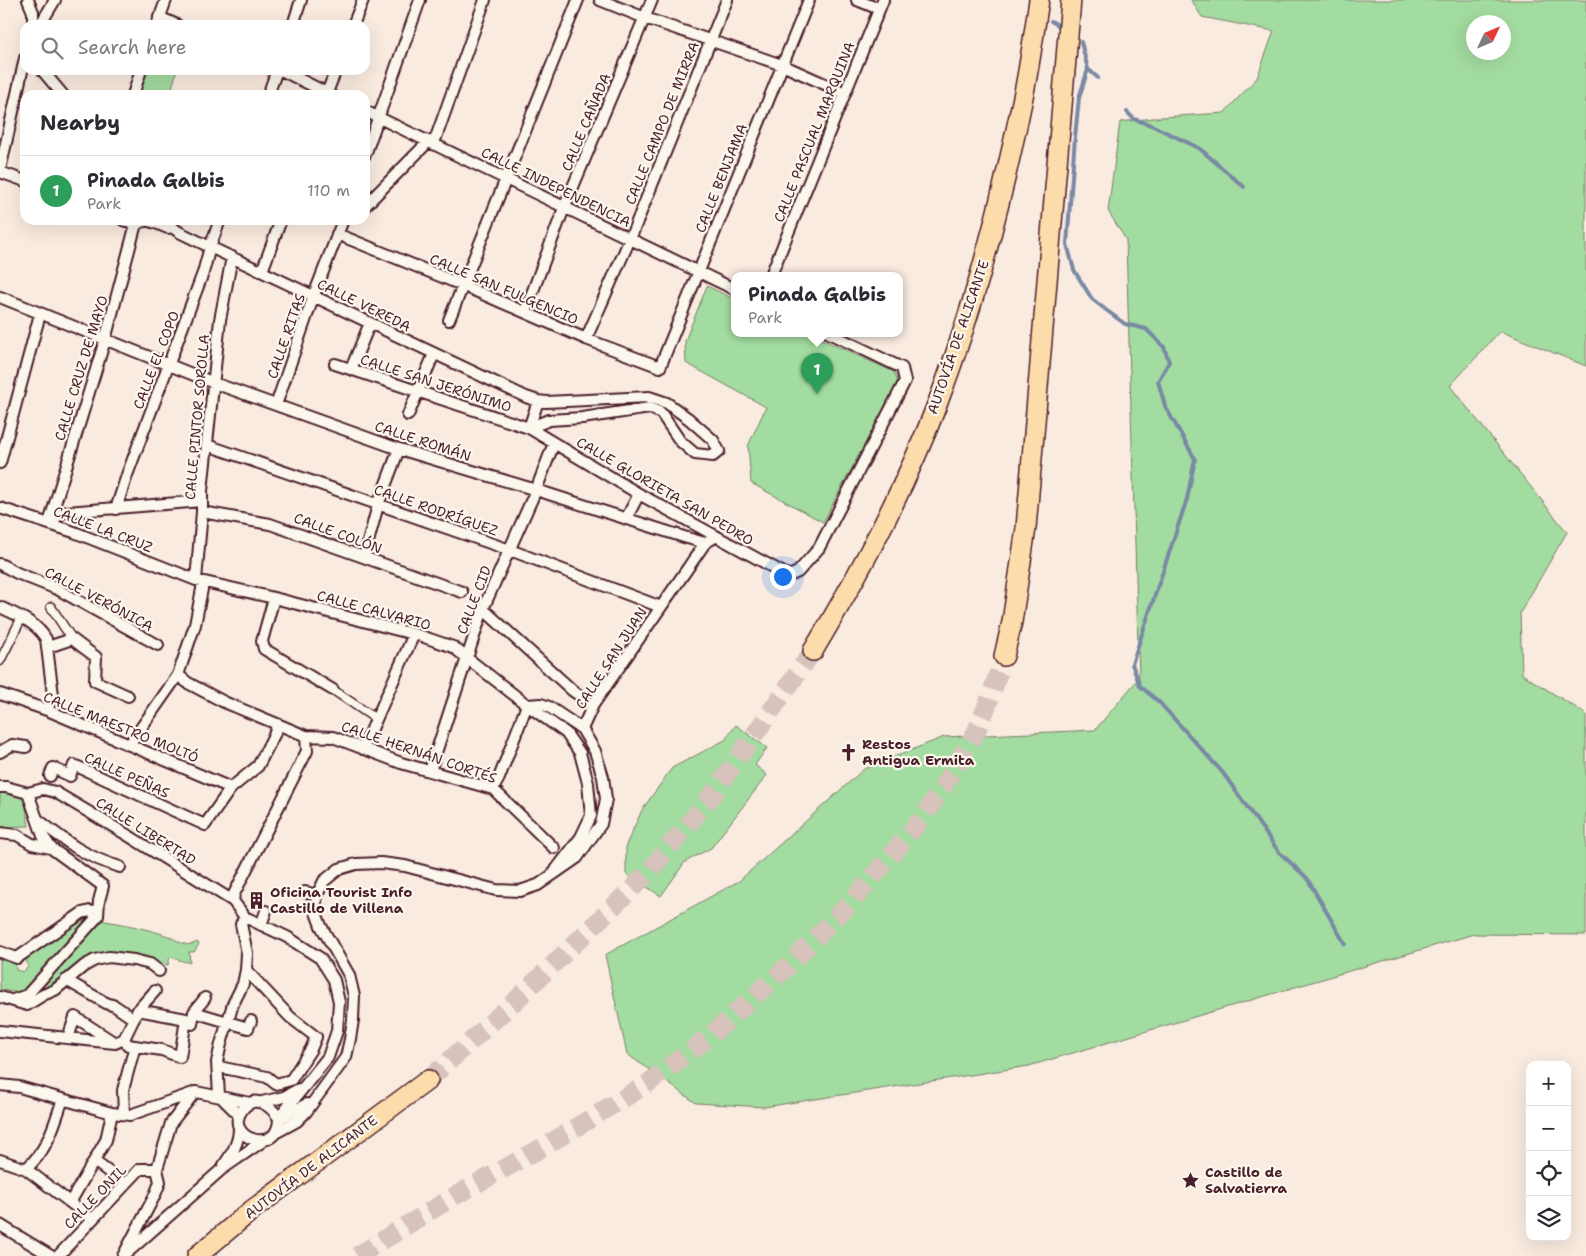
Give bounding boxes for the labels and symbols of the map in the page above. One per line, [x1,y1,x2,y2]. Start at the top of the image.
north arrow [1466,15,1511,60]
street label: CALLE CAMPO DE MIRRA [621,39,703,207]
street label: CALLE PASCUAL MARQUINA [770,39,858,225]
street label: CALLE CAÑADA [556,70,615,174]
street label: CALLE BENJAMA [691,121,751,235]
street label: CALLE INDEPENDENCIA [478,143,634,231]
street label: CALLE SAN FULGENCIO [427,250,581,328]
street label: AUTOVÍA DE ALICANTE [923,257,993,416]
street label: CALLE VEREDA [314,275,414,335]
street label: CALLE RITAS [263,291,309,381]
street label: CALLE CRUZ DE MAYO [50,293,112,443]
street label: CALLE EL COPO [129,308,183,412]
street label: CALLE PINTOR SOROLLA [181,333,213,501]
street label: CALLE SAN JERÓNIMO [358,350,514,416]
pin: 1 [801,353,833,394]
street label: CALLE ROMÁN [373,417,473,465]
street label: CALLE GLORIETA SAN PEDRO [573,433,757,549]
street label: CALLE RODRÍGUEZ [372,480,501,540]
street label: CALLE LA CRUZ [51,502,156,556]
street label: CALLE COLÓN [291,509,385,557]
street label: CALLE VERÓNICA [42,563,156,635]
street label: CALLE CID [453,563,495,637]
your location [770,564,796,590]
street label: CALLE CALVARIO [315,586,433,634]
street label: CALLE SAN JUAN [571,604,651,712]
street label: CALLE MAESTRO MOLTÓ [41,688,201,766]
street label: CALLE HERNÁN CORTÉS [339,717,499,787]
place label: Restos Antigua Ermita [862,735,975,769]
church icon: Restos Antigua Ermita [838,742,858,762]
street label: CALLE PEÑAS [82,747,173,802]
street label: CALLE LIBERTAD [93,793,199,869]
place label: Oficina Tourist Info Castillo de Villena [270,883,412,917]
building icon: Oficina Tourist Info Castillo de Villena [246,890,266,910]
street label: AUTOVÍA DE ALICANTE [241,1111,381,1223]
street label: CALLE ONIL [60,1161,130,1233]
place label: Castillo de Salvatierra [1205,1163,1288,1197]
place icon: Castillo de Salvatierra [1181,1170,1201,1190]

